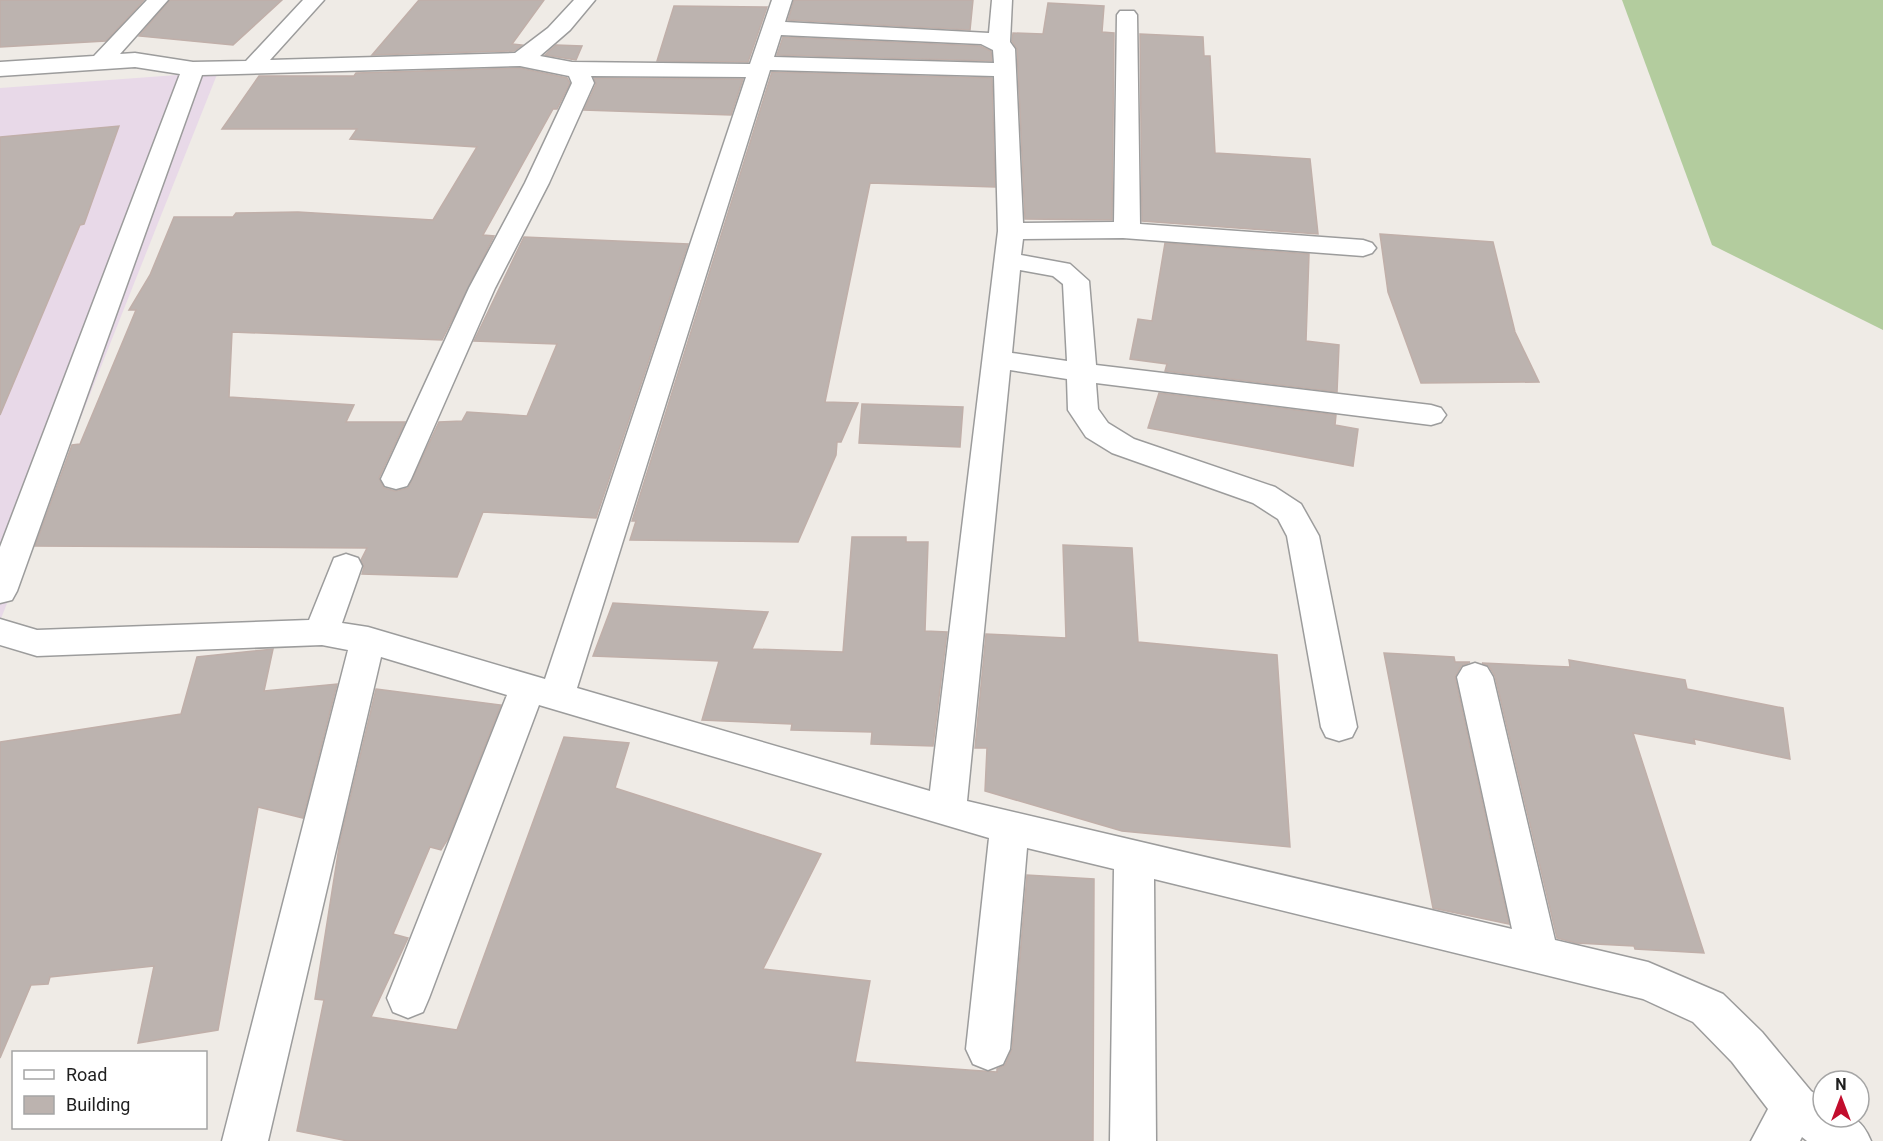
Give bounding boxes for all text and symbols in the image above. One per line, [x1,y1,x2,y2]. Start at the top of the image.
legend [12,1051,207,1129]
text: Road [66,1064,107,1085]
north arrow [1811,1069,1871,1129]
text: N [1835,1075,1847,1094]
text: Building [66,1094,130,1115]

